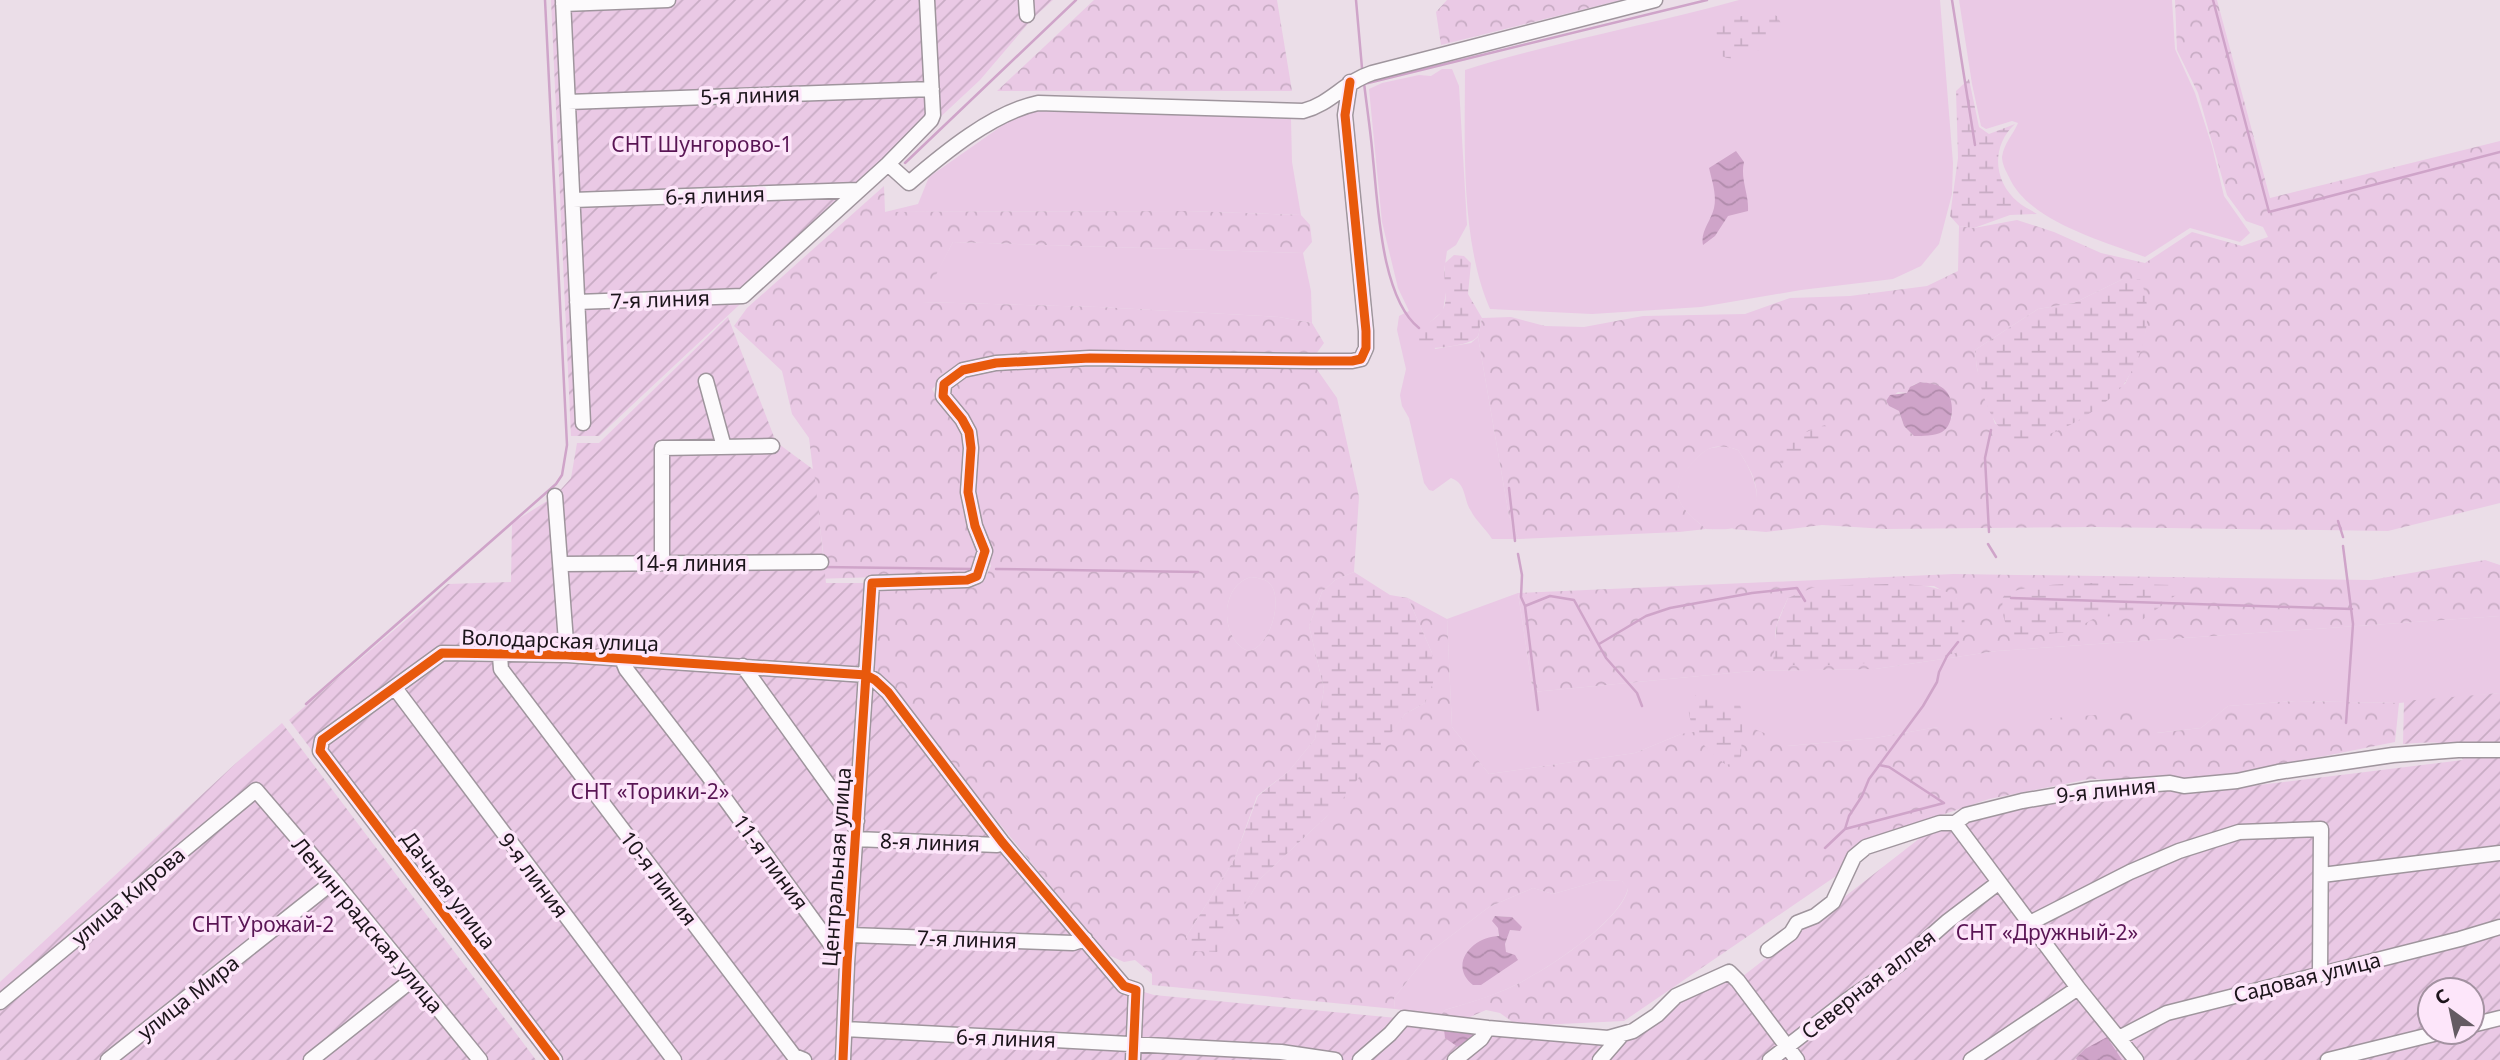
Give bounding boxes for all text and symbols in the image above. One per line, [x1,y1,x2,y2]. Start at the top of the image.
street label: 5-я линия [700,79,800,111]
park label: СНТ Шунгорово-1 [611,130,793,158]
street label: 6-я линия [665,179,765,211]
street label: 7-я линия [610,283,710,315]
street label: 14-я линия [635,549,747,577]
street label: Володарская улица [461,623,659,657]
street label: Центральная улица [815,766,857,968]
street label: 9-я линия [2055,771,2157,809]
park label: СНТ «Торики-2» [570,777,730,805]
street label: 11-я линия [727,809,815,915]
street label: Дачная улица [395,825,503,955]
street label: 10-я линия [614,825,704,931]
street label: 8-я линия [880,826,980,858]
street label: 9-я линия [493,827,575,923]
street label: Ленинградская улица [286,831,450,1019]
street label: улица Кирова [65,840,191,952]
park label: СНТ Урожай-2 [192,910,334,938]
park label: СНТ «Дружный-2» [1956,918,2138,946]
street label: 7-я линия [917,923,1017,955]
street label: Северная аллея [1795,923,1941,1045]
street label: Садовая улица [2230,945,2384,1009]
street label: улица Мира [131,949,245,1045]
north arrow [2416,976,2486,1046]
text: С [2430,982,2454,1011]
street label: 6-я линия [956,1022,1056,1054]

